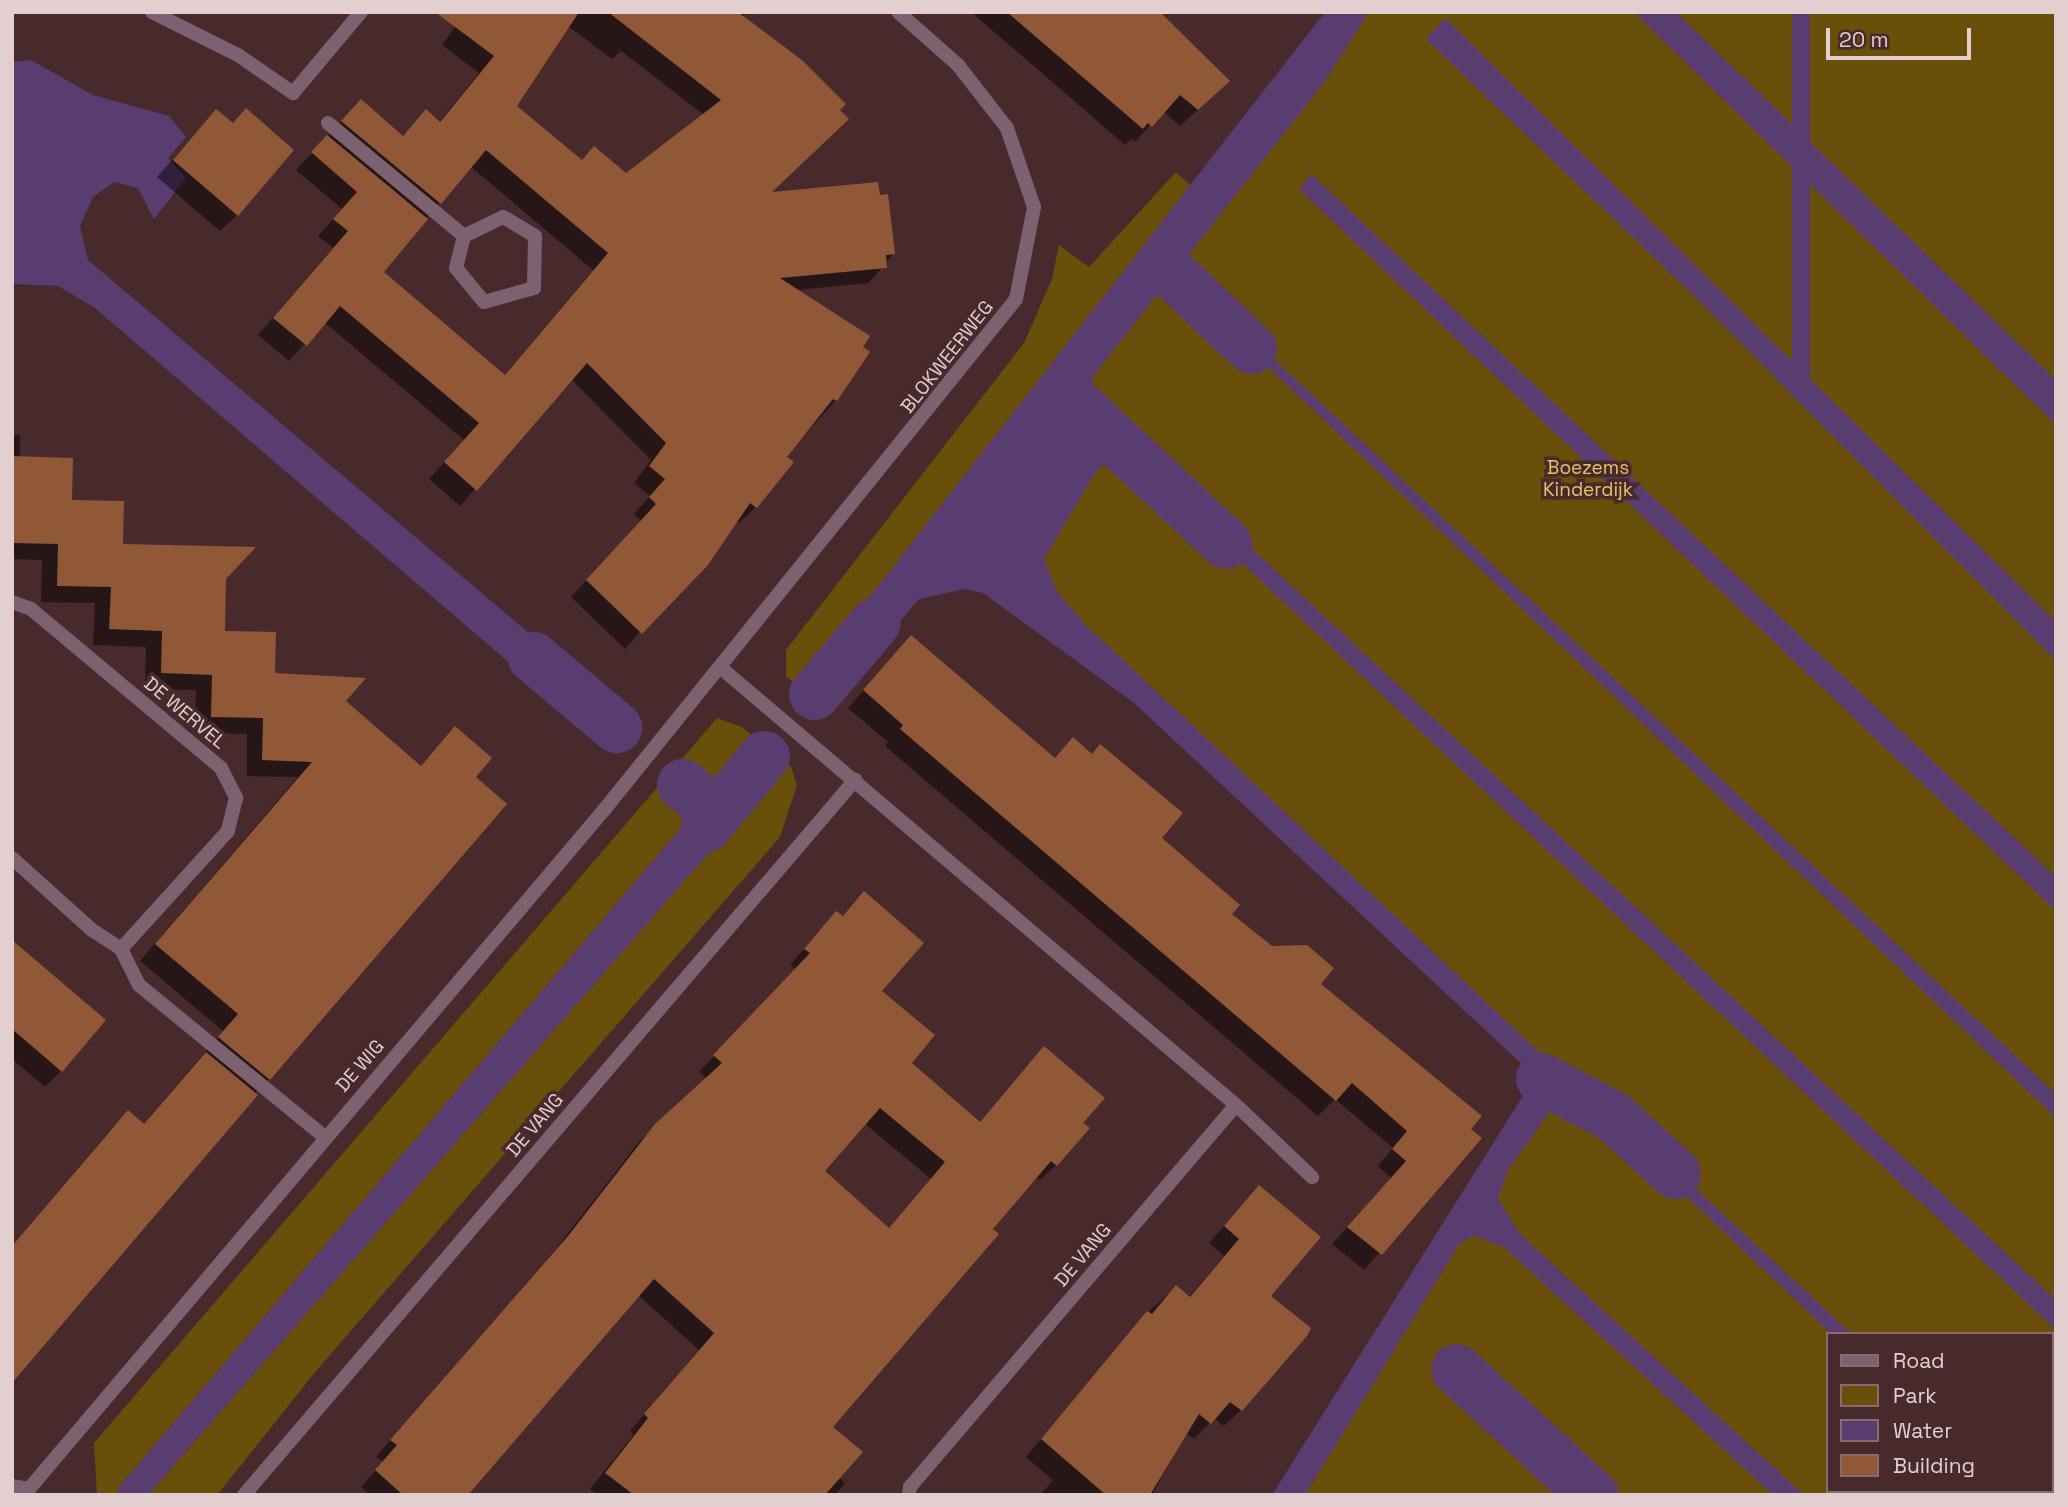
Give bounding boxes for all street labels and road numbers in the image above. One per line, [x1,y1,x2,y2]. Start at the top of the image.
street label: BLOKWEERWEG [896,296,998,418]
street label: DE WERVEL [139,672,231,754]
street label: DE WIG [331,1035,389,1097]
street label: DE VANG [502,1089,568,1161]
street label: DE VANG [1050,1219,1116,1291]

